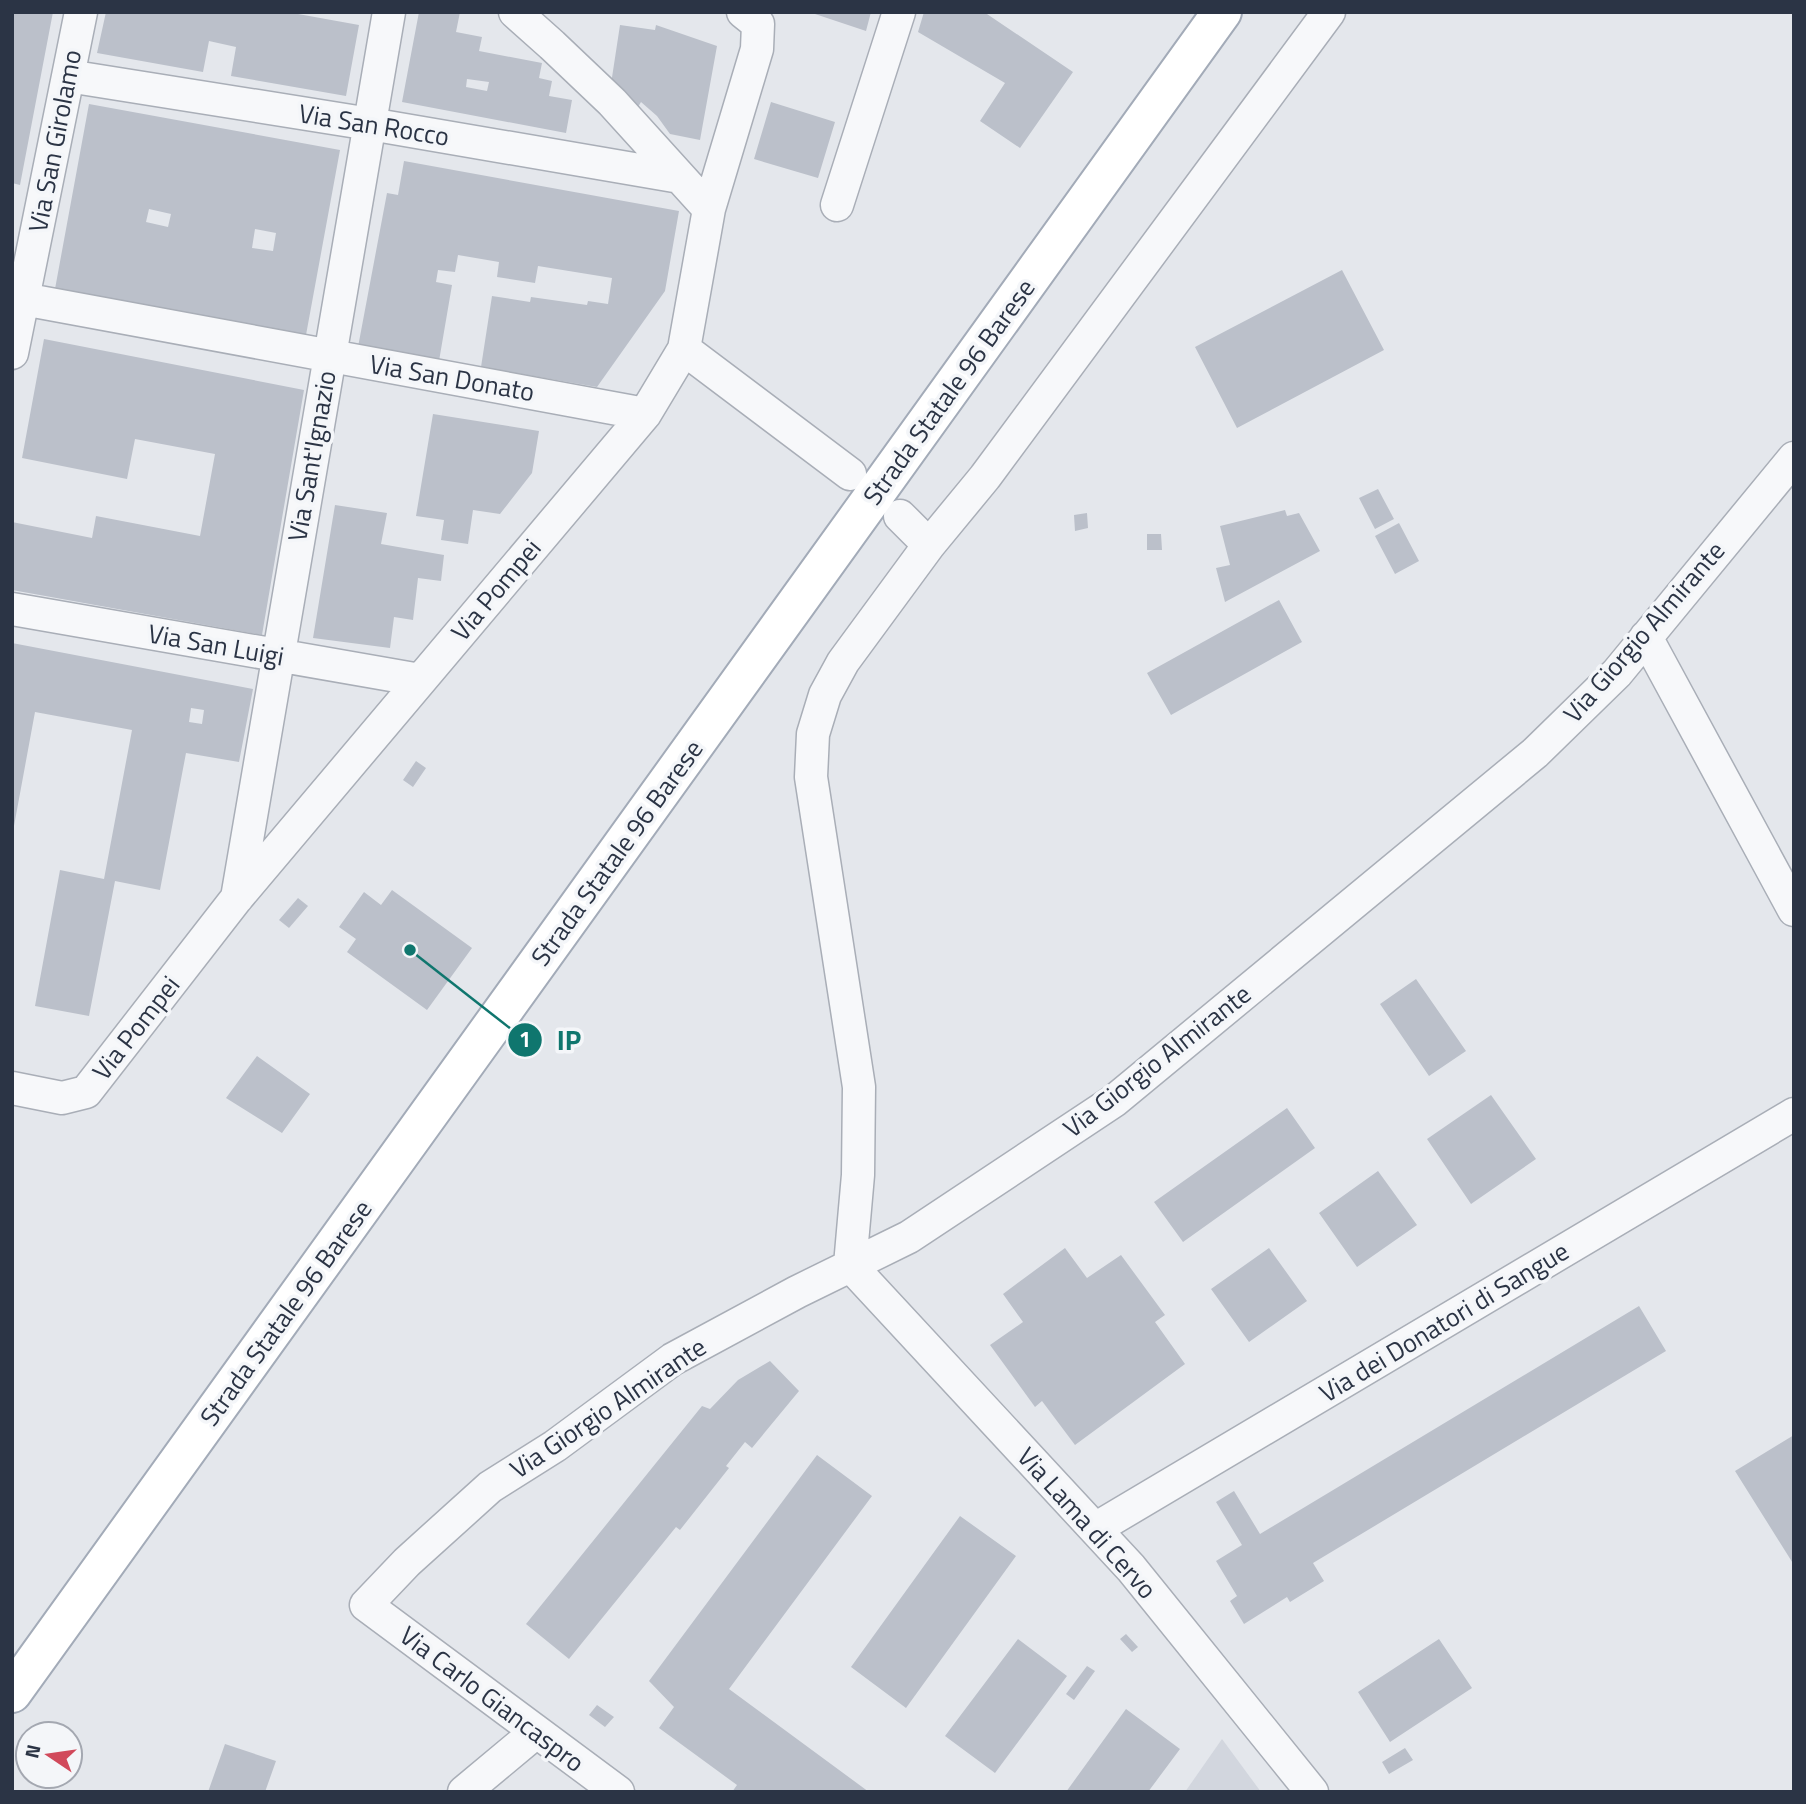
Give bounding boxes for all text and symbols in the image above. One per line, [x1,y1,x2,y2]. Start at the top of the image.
street label: Via San Girolamo [18,46,91,235]
street label: Via San Rocco [296,93,452,156]
street label: Strada Statale 96 Barese [853,270,1044,513]
street label: Via San Donato [367,344,538,411]
street label: Via Sant'Ignazio [277,367,346,544]
street label: Via Pompei [441,530,550,649]
street label: Via Giorgio Almirante [1554,532,1734,731]
street label: Via San Luigi [145,613,287,676]
street label: Strada Statale 96 Barese [521,731,712,974]
street label: Via Pompei [82,967,189,1088]
street label: Via Giorgio Almirante [1054,975,1259,1147]
callout: IP [508,1015,595,1064]
text: IP [557,1018,581,1061]
text: 1 [519,1023,531,1055]
street label: Strada Statale 96 Barese [190,1191,381,1434]
street label: Via dei Donatori di Sangue [1311,1231,1576,1412]
street label: Via Giorgio Almirante [502,1327,714,1488]
street label: Via Lama di Cervo [1008,1438,1166,1607]
street label: Via Carlo Giancaspro [392,1616,593,1781]
north arrow [14,1720,84,1790]
text: N [16,1741,48,1761]

